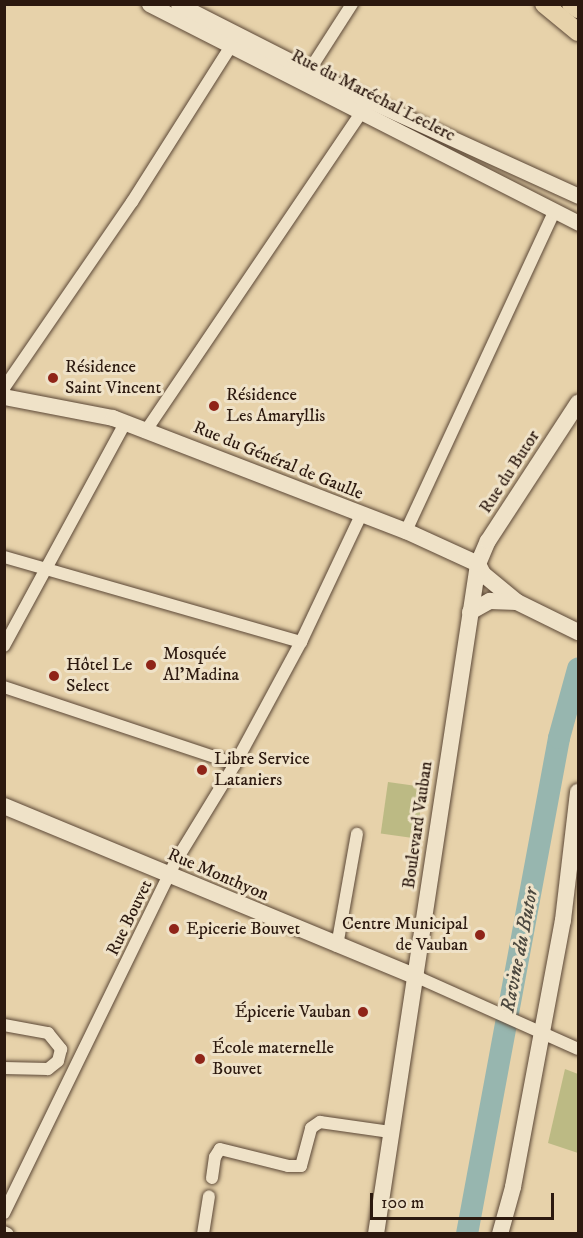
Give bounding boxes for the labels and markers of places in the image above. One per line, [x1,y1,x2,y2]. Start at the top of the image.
place label: Résidence Saint Vincent [65,357,161,400]
marker: Résidence Saint Vincent [46,371,60,385]
place label: Résidence Les Amaryllis [226,385,325,428]
marker: Résidence Les Amaryllis [207,399,221,413]
place label: Mosquée Al'Madina [163,644,239,686]
place label: Hôtel Le Select [66,655,132,698]
marker: Mosquée Al'Madina [144,658,158,672]
marker: Hôtel Le Select [47,669,61,683]
place label: Libre Service Lataniers [214,749,310,792]
marker: Libre Service Lataniers [195,763,209,777]
place label: Centre Municipal de Vauban [342,914,468,956]
place label: Epicerie Bouvet [186,918,300,940]
marker: Epicerie Bouvet [167,922,181,936]
marker: Centre Municipal de Vauban [473,928,487,942]
place label: Épicerie Vauban [235,1001,351,1023]
marker: Épicerie Vauban [356,1005,370,1019]
place label: École maternelle Bouvet [212,1038,334,1080]
marker: École maternelle Bouvet [193,1052,207,1066]

